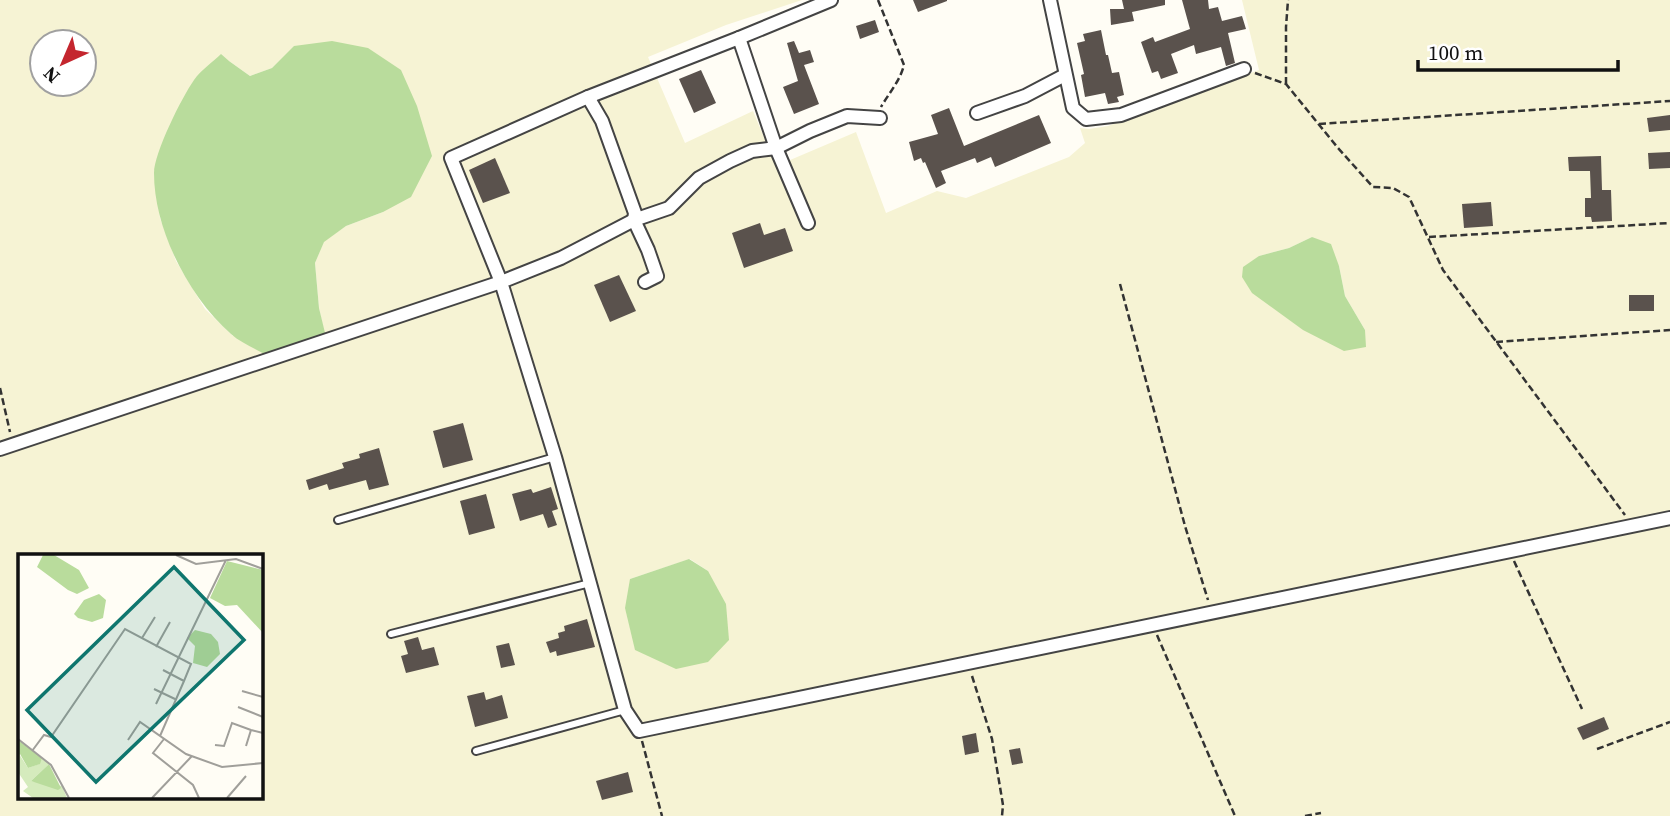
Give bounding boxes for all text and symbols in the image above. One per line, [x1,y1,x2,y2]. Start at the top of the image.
north arrow [28,28,98,98]
scale bar [1418,28,1618,72]
text: 100 m [1428,38,1483,67]
text: N [37,61,65,89]
inset map [18,554,262,798]

